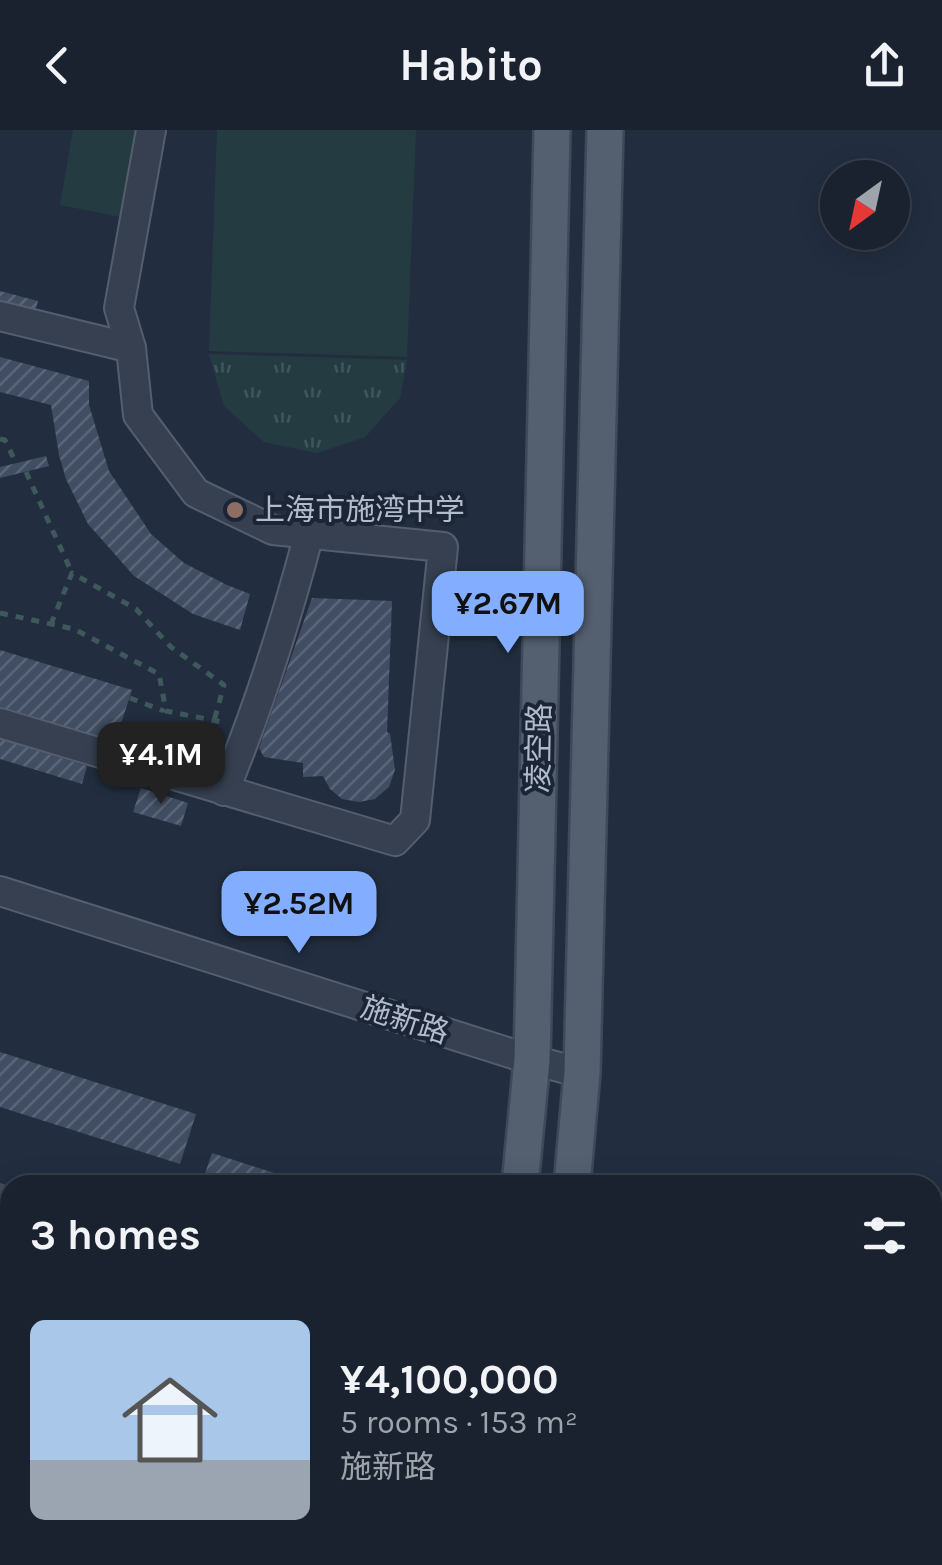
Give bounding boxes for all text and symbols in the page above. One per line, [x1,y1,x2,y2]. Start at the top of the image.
icon: back [30,38,85,93]
icon: share [857,38,912,93]
text: Habito [399,39,543,91]
north arrow [820,160,910,250]
map controls [820,160,910,250]
place label: 上海市施湾中学 [255,492,465,528]
marker: 上海市施湾中学 [224,499,246,521]
pin: ¥2.67M [427,571,589,656]
text: ¥2.67M [454,585,562,622]
street label: 凌空路 [520,703,558,793]
pin: ¥4.1M [91,722,231,807]
text: ¥4.1M [119,736,203,773]
pin: ¥2.52M [218,871,380,956]
text: ¥2.52M [244,885,354,922]
street label: 施新路 [357,989,453,1051]
icon: filters [857,1208,912,1263]
text: 3 homes [30,1210,201,1260]
text: ¥4,100,000 [340,1354,559,1404]
icon: home [110,1360,230,1480]
text: 5 rooms · 153 m² [340,1404,578,1441]
text: 施新路 [340,1449,436,1486]

